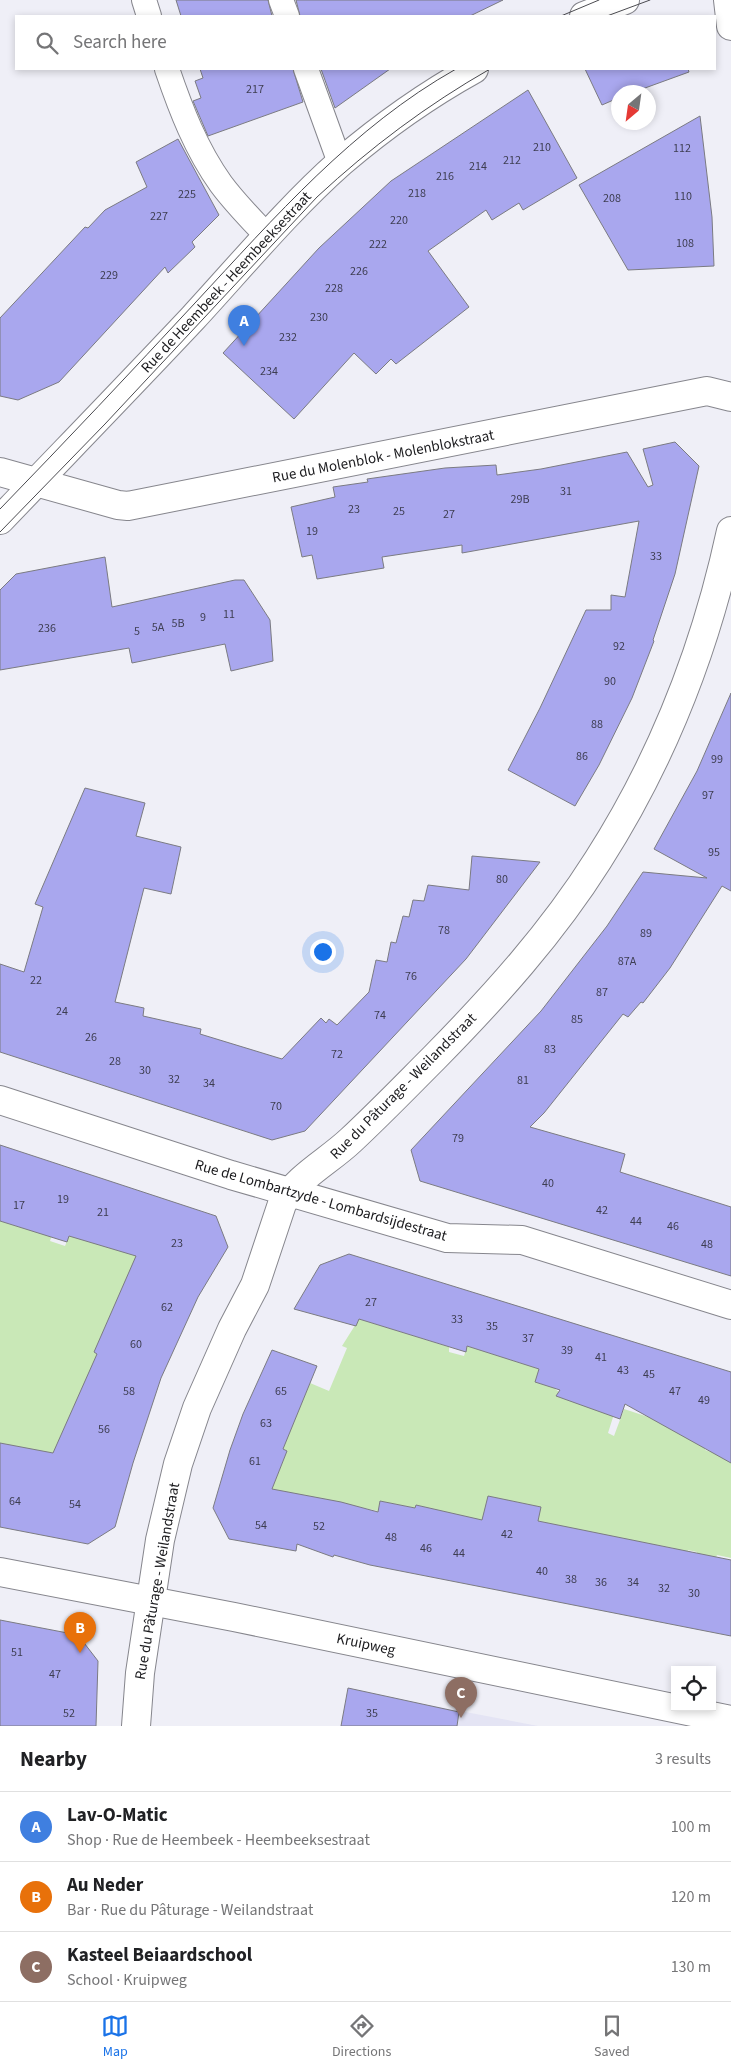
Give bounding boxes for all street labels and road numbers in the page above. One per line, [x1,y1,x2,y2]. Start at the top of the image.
street label: Rue de Heembeek - Heembeeksestraat [136,187,316,378]
street label: Rue du Molenblok - Molenblokstraat [270,425,496,488]
street label: Rue du Pâturage - Weilandstraat [325,1008,481,1164]
street label: Rue de Lombartzyde - Lombardsijdestraat [192,1154,449,1247]
street label: Rue du Pâturage - Weilandstraat [130,1481,185,1681]
street label: Kruipweg [335,1628,398,1661]

